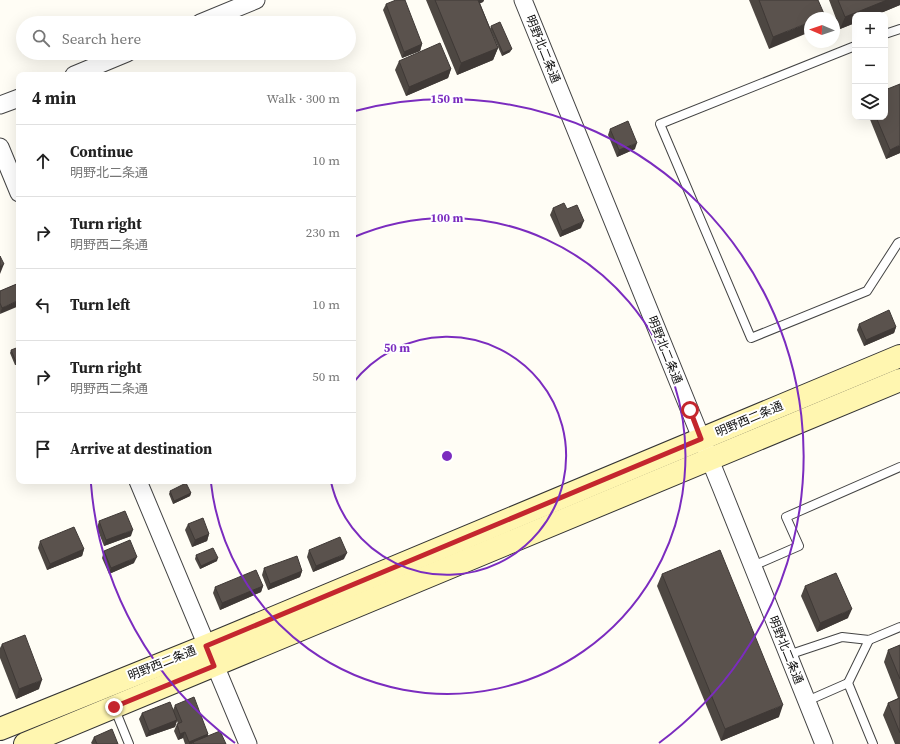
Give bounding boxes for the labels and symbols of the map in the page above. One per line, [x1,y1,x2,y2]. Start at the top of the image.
north arrow [804,12,840,48]
street label: 明野北二条通 [522,13,564,85]
text: 150 m [431,91,464,107]
text: 100 m [431,210,464,226]
street label: 明野北二条通 [644,314,686,386]
text: 50 m [384,340,410,356]
street label: 明野西二条通 [713,398,785,440]
route start [681,401,699,419]
centre of rings [440,449,454,463]
street label: 明野北二条通 [765,614,807,686]
street label: 明野西二条通 [126,642,198,684]
route end [105,698,123,716]

